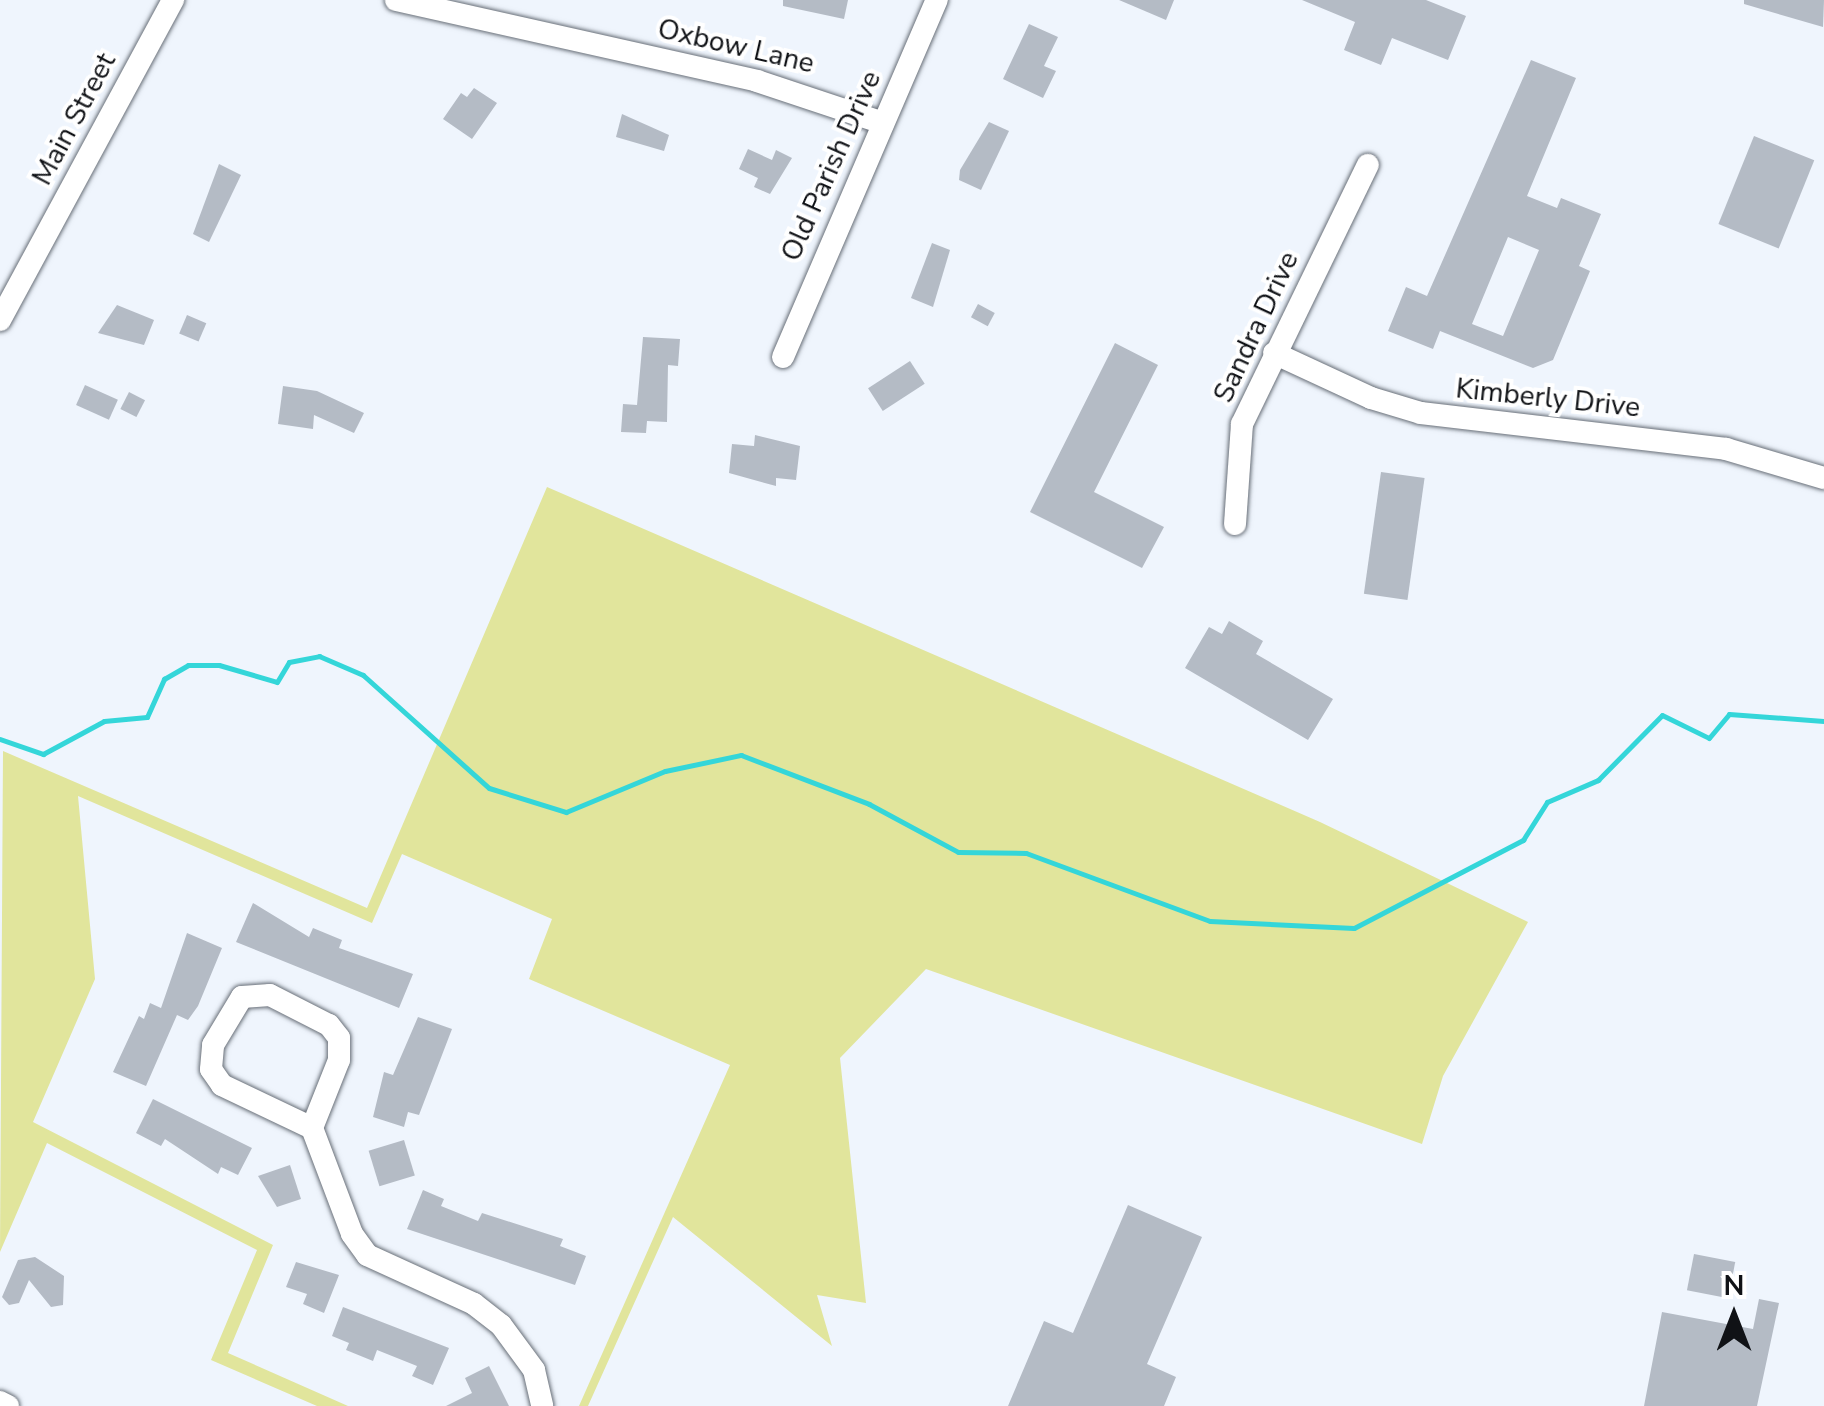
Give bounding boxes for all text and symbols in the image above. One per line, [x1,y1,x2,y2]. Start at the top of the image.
street label: Oxbow Lane [655,12,817,80]
street label: Main Street [25,47,123,191]
street label: Old Parish Drive [774,66,888,266]
street label: Sandra Drive [1206,246,1306,408]
street label: Kimberly Drive [1454,372,1642,424]
north arrow [1684,1266,1784,1366]
text: N [1724,1267,1744,1305]

